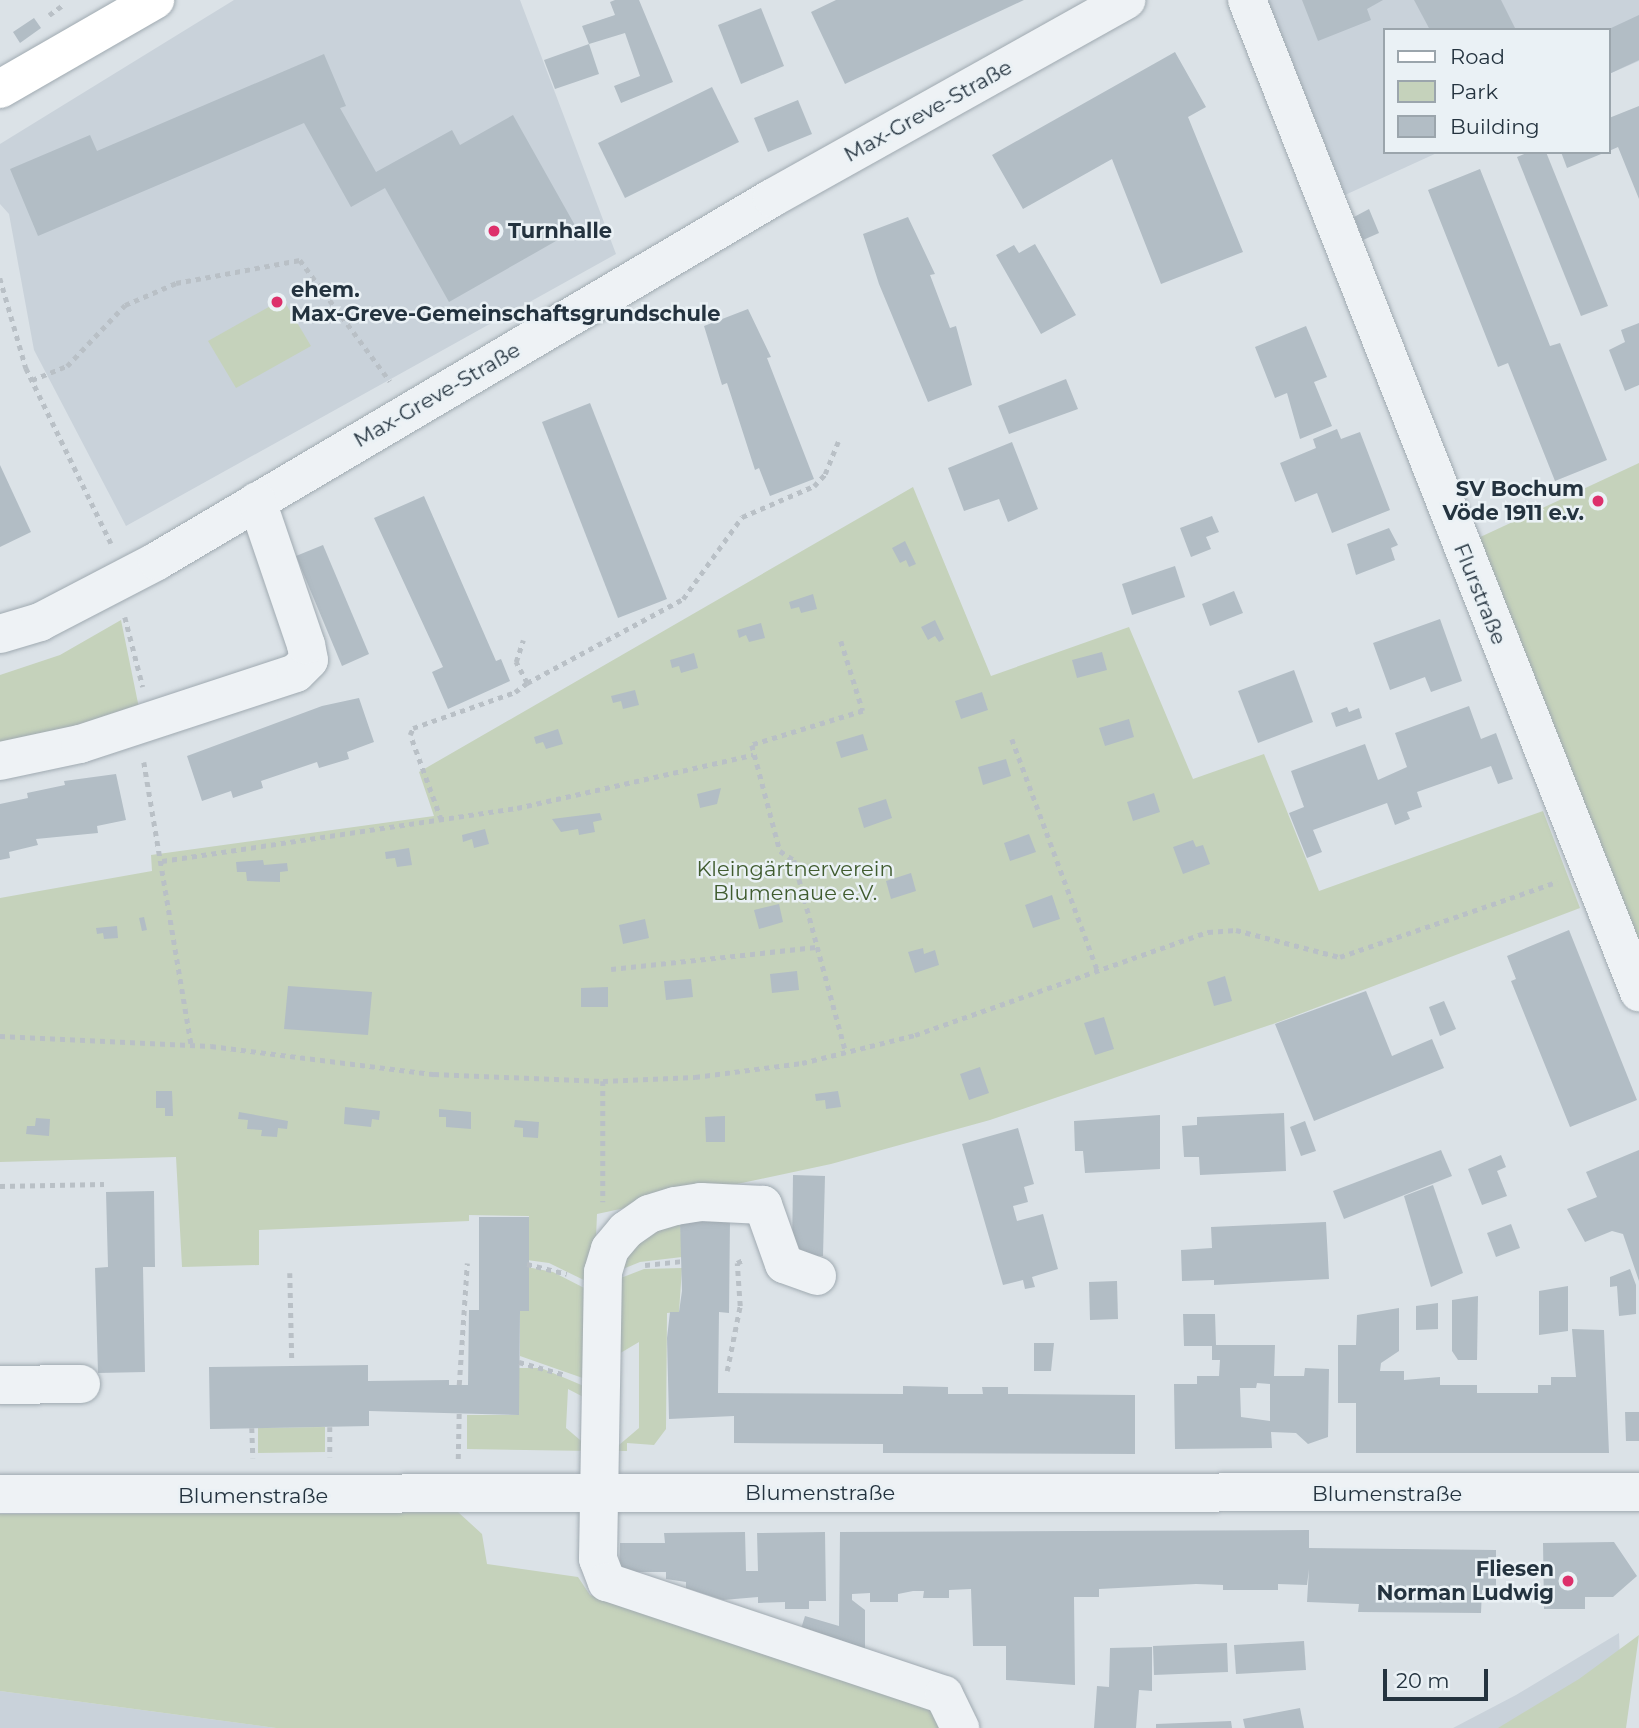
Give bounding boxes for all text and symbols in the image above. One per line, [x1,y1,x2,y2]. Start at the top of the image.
legend [1384,28,1611,154]
text: Road [1450,44,1505,69]
street label: Max-Greve-Straße [840,54,1016,168]
text: Park [1450,79,1498,104]
text: Building [1450,114,1540,139]
place label: Turnhalle [508,218,612,244]
marker: Turnhalle [486,223,502,239]
place label: ehem. Max-Greve-Gemeinschaftsgrundschule [291,277,720,327]
marker: ehem. Max-Greve-Gemeinschaftsgrundschule [269,294,285,310]
street label: Max-Greve-Straße [349,337,525,453]
place label: SV Bochum Vöde 1911 e.v. [1443,476,1584,526]
marker: SV Bochum Vöde 1911 e.v. [1590,493,1606,509]
street label: Flurstraße [1448,540,1512,648]
park label: Kleingärtnerverein Blumenaue e.V. [696,856,894,906]
street label: Blumenstraße [745,1480,895,1506]
street label: Blumenstraße [1312,1481,1462,1507]
street label: Blumenstraße [178,1483,328,1509]
place label: Fliesen Norman Ludwig [1377,1556,1554,1606]
marker: Fliesen Norman Ludwig [1560,1573,1576,1589]
scale bar [1387,1654,1492,1698]
text: 20 m [1396,1668,1450,1693]

